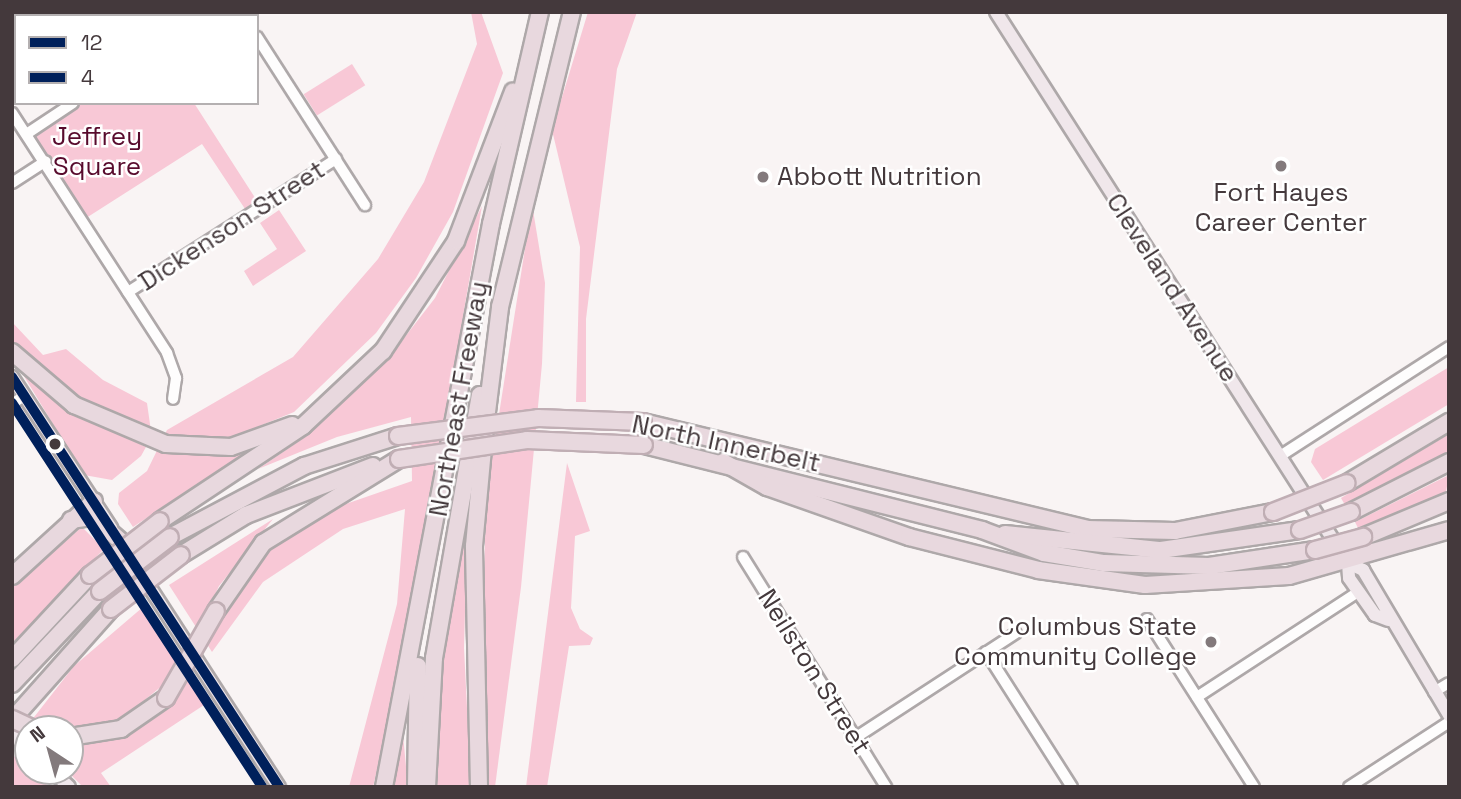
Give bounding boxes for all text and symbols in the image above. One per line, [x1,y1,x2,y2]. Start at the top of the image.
legend [14,14,259,105]
text: 12 [81,29,102,56]
text: 4 [81,64,94,91]
park label: Jeffrey Square [52,121,142,182]
street label: Dickenson Street [133,154,331,298]
marker: Fort Hayes Career Center [1273,158,1289,174]
place label: Abbott Nutrition [777,161,982,193]
marker: Abbott Nutrition [755,169,771,185]
place label: Fort Hayes Career Center [1195,177,1367,238]
street label: Cleveland Avenue [1099,188,1245,388]
street label: Northeast Freeway [423,279,495,519]
street label: North Innerbelt [629,409,823,479]
unlabelled marker [48,437,62,451]
street label: Neilston Street [751,584,877,760]
place label: Columbus State Community College [954,611,1197,672]
marker: Columbus State Community College [1203,634,1219,650]
north arrow [14,715,84,785]
text: N [25,720,50,748]

